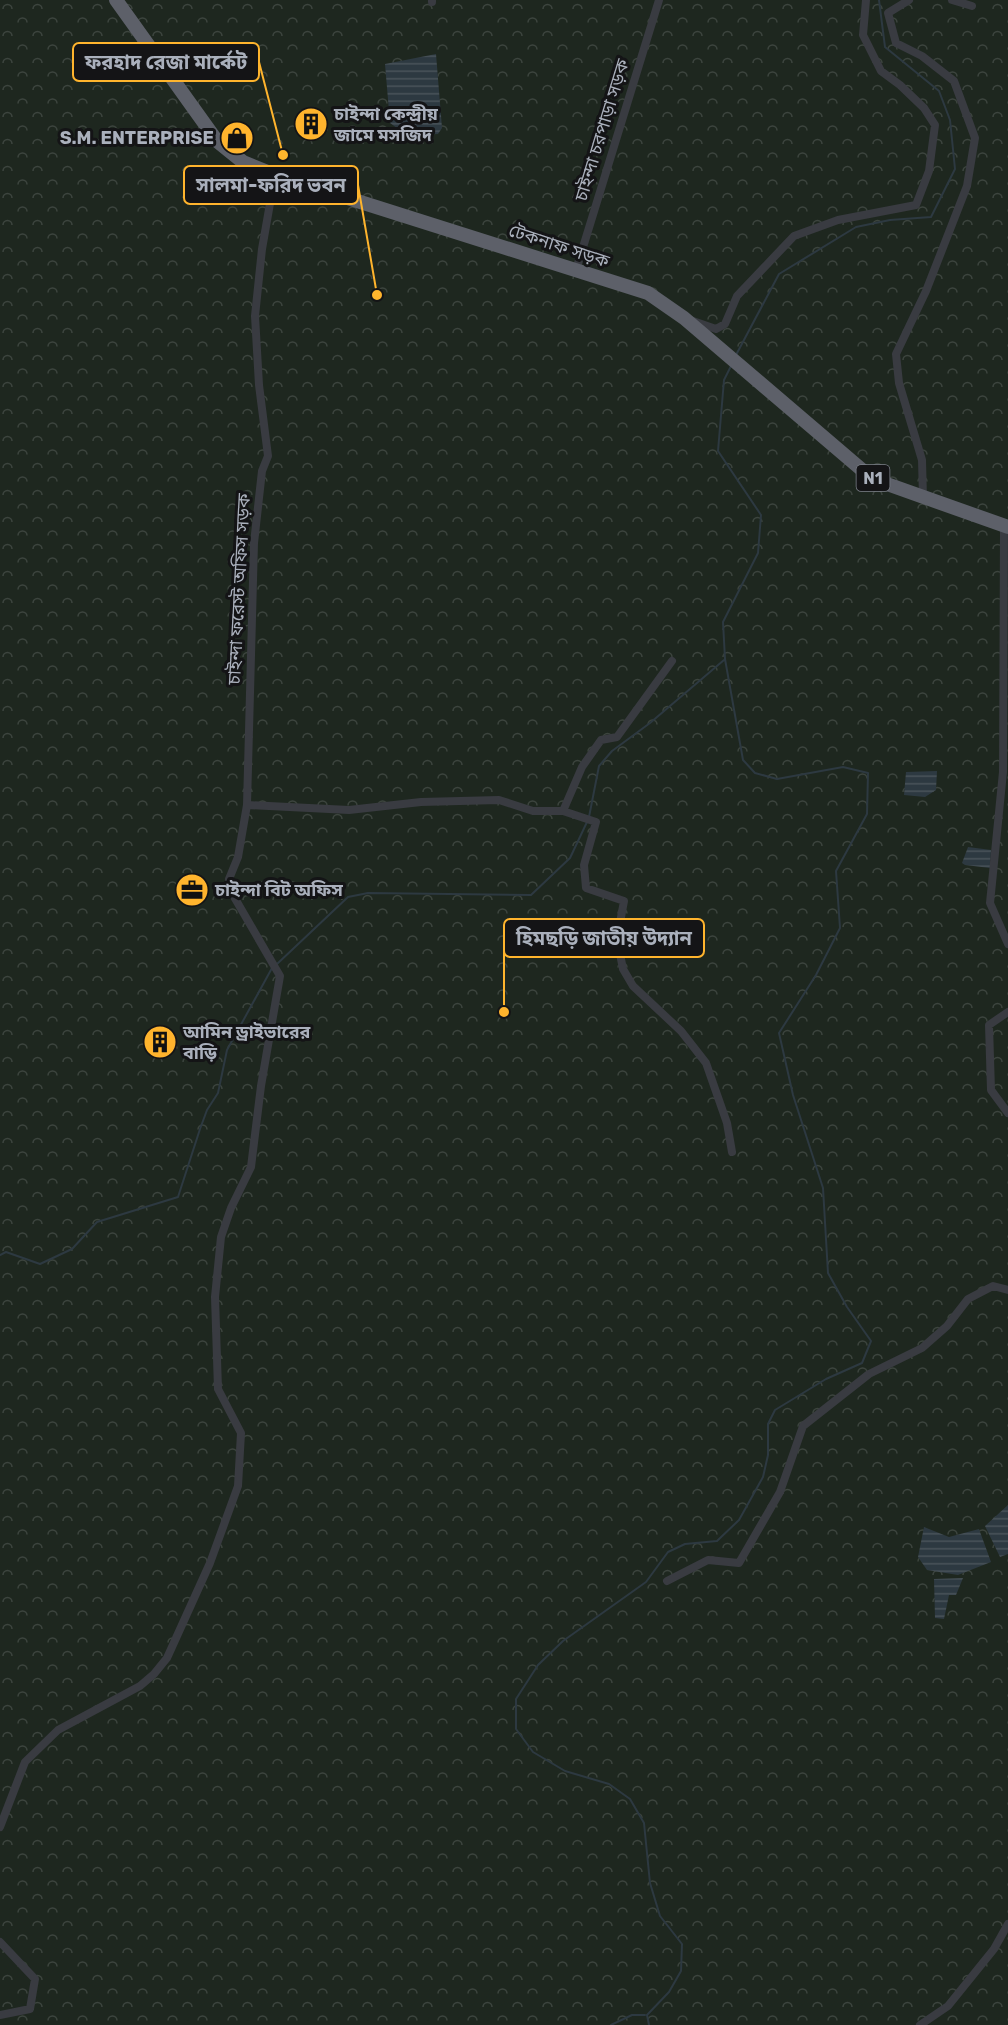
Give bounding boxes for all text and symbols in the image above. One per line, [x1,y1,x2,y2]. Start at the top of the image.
callout: ফরহাদ রেজা মার্কেট [73,43,259,81]
text: ফরহাদ রেজা মার্কেট [84,50,248,74]
street label: চাইন্দা চরপাড়া সড়ক [570,56,634,205]
place label: চাইন্দা কেন্দ্রীয় জামে মসজিদ [333,103,439,146]
building icon: চাইন্দা কেন্দ্রীয় জামে মসজিদ [293,106,329,142]
shop icon: S.M. ENTERPRISE [219,120,255,156]
place label: S.M. ENTERPRISE [60,127,214,149]
callout: সালমা-ফরিদ ভবন [184,166,358,204]
text: সালমা-ফরিদ ভবন [195,173,346,197]
street label: টেকনাফ সড়ক [506,219,613,273]
road number: N1 [856,465,890,491]
street label: চাইন্দা ফরেস্ট অফিস সড়ক [223,492,255,686]
office icon: চাইন্দা বিট অফিস [174,872,210,908]
place label: চাইন্দা বিট অফিস [214,879,343,901]
callout: হিমছড়ি জাতীয় উদ্যান [504,919,704,957]
text: হিমছড়ি জাতীয় উদ্যান [515,926,693,950]
place label: আমিন ড্রাইভারের বাড়ি [182,1021,312,1064]
building icon: আমিন ড্রাইভারের বাড়ি [142,1024,178,1060]

